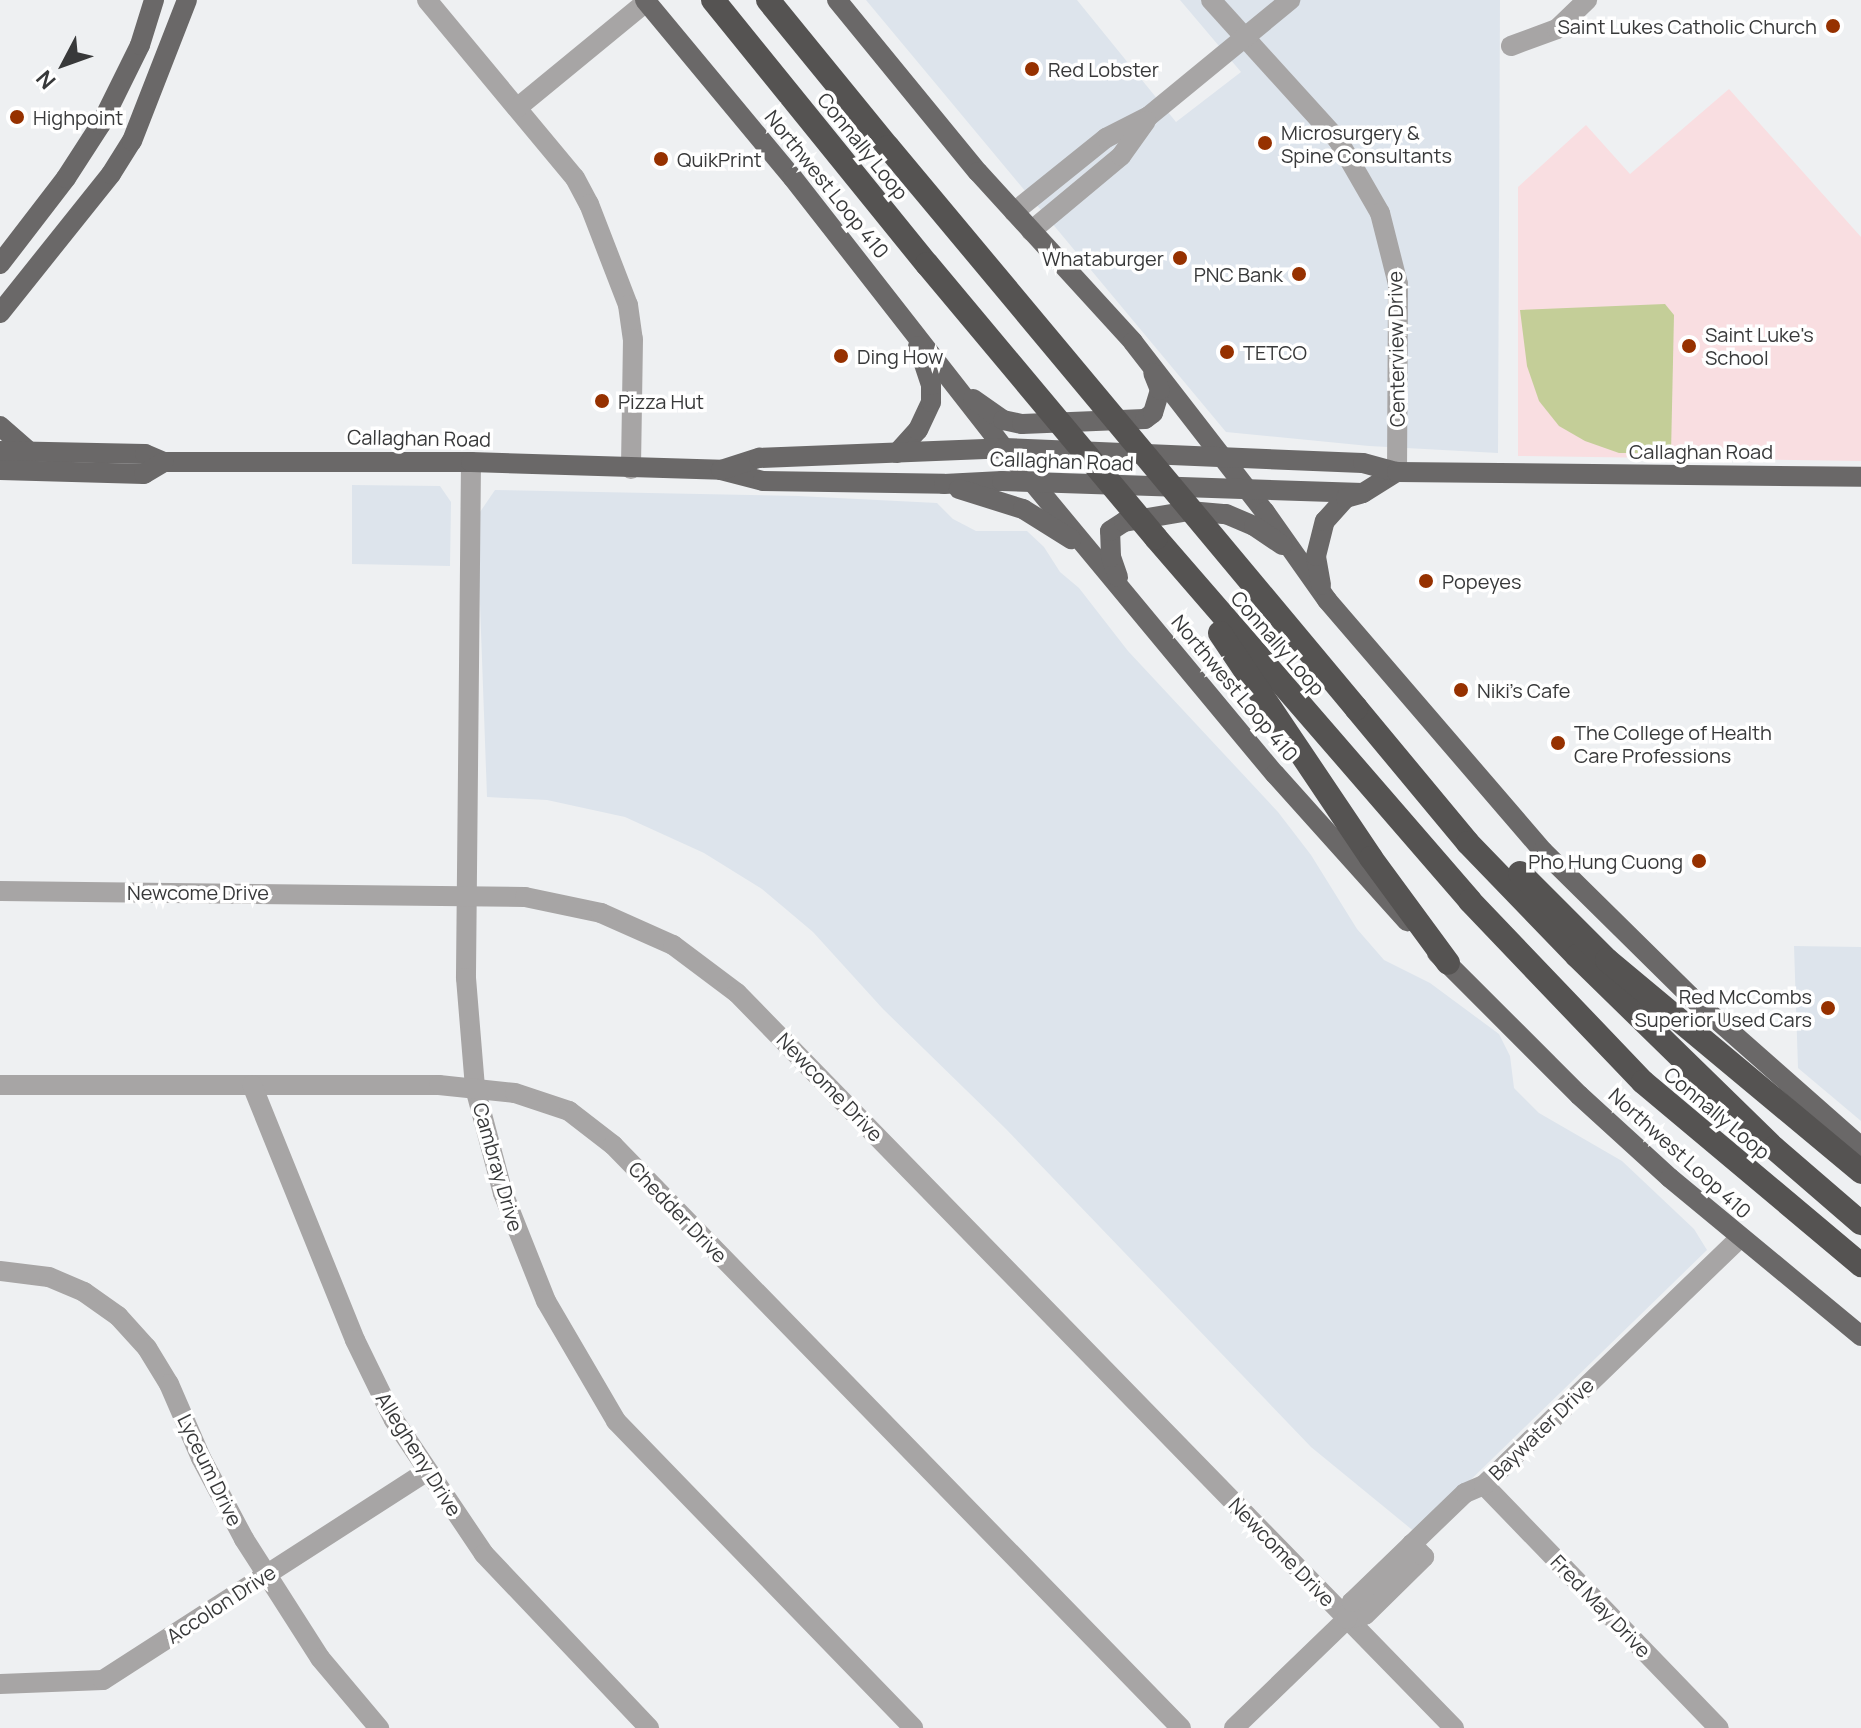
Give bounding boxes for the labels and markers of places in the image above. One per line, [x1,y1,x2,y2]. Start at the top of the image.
place label: Saint Lukes Catholic Church [1557,14,1817,38]
marker: Saint Lukes Catholic Church [1824,17,1842,35]
place label: Red Lobster [1048,57,1159,81]
marker: Red Lobster [1023,60,1041,78]
place label: Highpoint [33,105,123,129]
marker: Highpoint [8,108,26,126]
place label: Microsurgery & Spine Consultants [1281,120,1452,167]
marker: Microsurgery & Spine Consultants [1256,134,1274,152]
place label: QuikPrint [677,147,762,171]
marker: QuikPrint [652,150,670,168]
place label: Whataburger [1042,246,1164,270]
marker: Whataburger [1171,249,1189,267]
place label: PNC Bank [1194,262,1283,286]
marker: PNC Bank [1290,265,1308,283]
place label: Saint Luke's School [1705,322,1814,369]
marker: Saint Luke's School [1680,337,1698,355]
place label: TETCO [1243,340,1307,364]
marker: TETCO [1218,343,1236,361]
place label: Ding How [857,344,943,368]
marker: Ding How [832,347,850,365]
place label: Pizza Hut [618,389,704,413]
marker: Pizza Hut [593,392,611,410]
place label: Popeyes [1442,569,1522,593]
marker: Popeyes [1417,572,1435,590]
place label: Niki's Cafe [1477,678,1570,702]
marker: Niki's Cafe [1452,681,1470,699]
place label: The College of Health Care Professions [1574,720,1772,767]
marker: The College of Health Care Professions [1549,734,1567,752]
place label: Pho Hung Cuong [1528,849,1683,873]
marker: Pho Hung Cuong [1690,852,1708,870]
place label: Red McCombs Superior Used Cars [1635,984,1812,1031]
marker: Red McCombs Superior Used Cars [1819,999,1837,1017]

